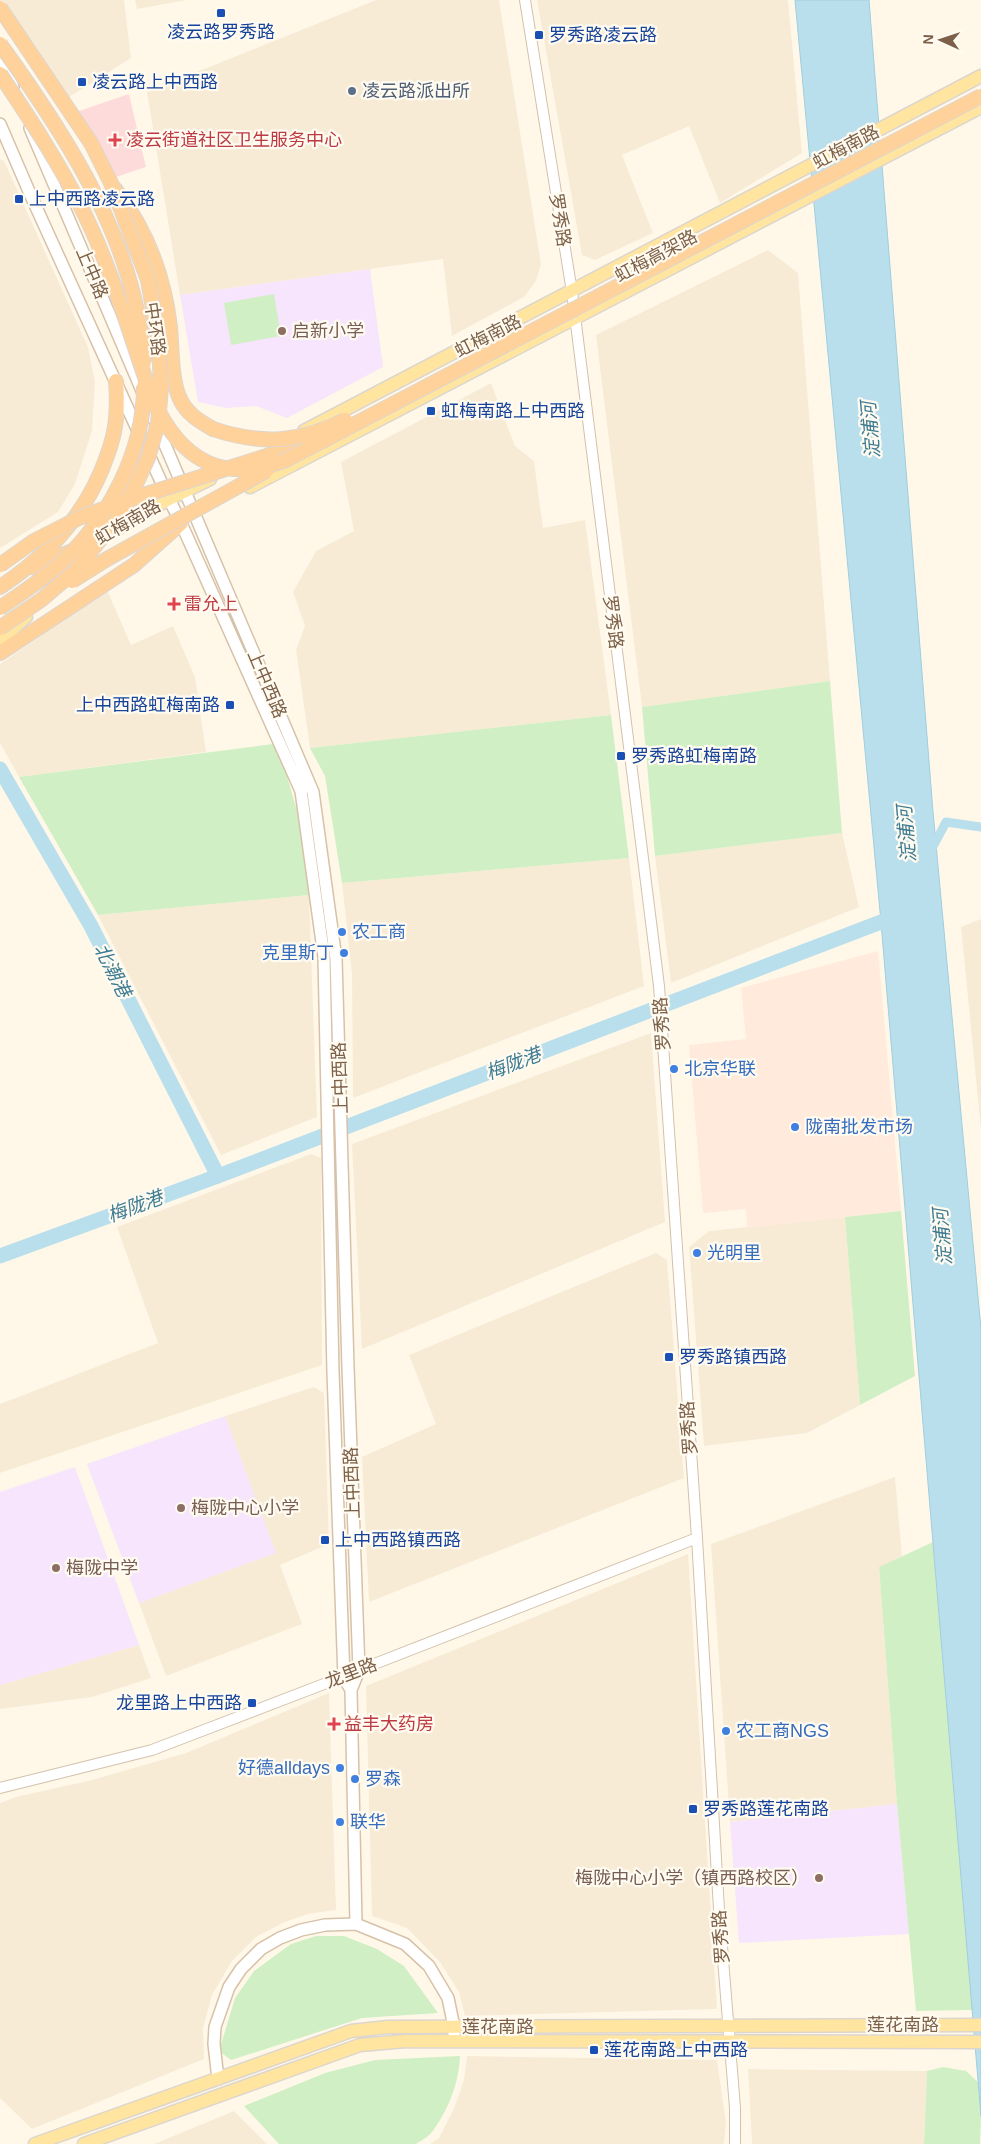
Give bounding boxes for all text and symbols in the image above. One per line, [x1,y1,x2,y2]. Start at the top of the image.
marker: 凌云路罗秀路 [215,7,227,19]
north arrow [916,15,966,65]
place label: 凌云路罗秀路 [167,22,275,42]
place label: 罗秀路凌云路 [549,25,657,45]
marker: 罗秀路凌云路 [533,29,545,41]
text: N [920,34,936,45]
place label: 凌云路上中西路 [92,72,218,92]
marker: 凌云路上中西路 [76,76,88,88]
place label: 凌云路派出所 [362,81,470,101]
marker: 凌云路派出所 [346,85,358,97]
street label: 虹梅南路 [810,121,882,173]
place label: 凌云街道社区卫生服务中心 [126,130,342,150]
marker: 凌云街道社区卫生服务中心 [108,133,122,147]
place label: 上中西路凌云路 [29,189,155,209]
street label: 罗秀路 [546,192,574,248]
marker: 上中西路凌云路 [13,193,25,205]
street label: 虹梅高架路 [612,226,700,286]
street label: 上中路 [72,244,112,302]
street label: 中环路 [141,301,169,357]
street label: 虹梅南路 [451,311,525,361]
place label: 启新小学 [292,321,364,341]
marker: 启新小学 [276,325,288,337]
water label: 淀浦河 [857,397,883,459]
place label: 虹梅南路上中西路 [441,401,585,421]
marker: 虹梅南路上中西路 [425,405,437,417]
street label: 虹梅南路 [92,495,164,549]
place label: 雷允上 [184,594,238,614]
street label: 罗秀路 [600,594,626,650]
marker: 雷允上 [168,598,180,610]
street label: 上中西路 [244,647,290,721]
place label: 上中西路虹梅南路 [76,695,220,715]
marker: 上中西路虹梅南路 [224,699,236,711]
place label: 罗秀路虹梅南路 [631,746,757,766]
marker: 罗秀路虹梅南路 [615,750,627,762]
water label: 淀浦河 [893,801,919,863]
place label: 农工商 [352,922,406,942]
marker: 农工商 [336,926,348,938]
water label: 北潮港 [90,940,136,1003]
place label: 克里斯丁 [262,943,334,963]
marker: 克里斯丁 [338,947,350,959]
street label: 罗秀路 [650,996,674,1052]
street label: 上中西路 [329,1042,351,1114]
water label: 梅陇港 [483,1042,546,1083]
place label: 北京华联 [684,1059,756,1079]
marker: 北京华联 [668,1063,680,1075]
place label: 陇南批发市场 [805,1117,913,1137]
marker: 陇南批发市场 [789,1121,801,1133]
water label: 梅陇港 [105,1186,168,1226]
water label: 淀浦河 [929,1204,955,1266]
place label: 光明里 [707,1243,761,1263]
marker: 光明里 [691,1247,703,1259]
place label: 罗秀路镇西路 [679,1347,787,1367]
marker: 罗秀路镇西路 [663,1351,675,1363]
street label: 罗秀路 [677,1400,701,1456]
street label: 上中西路 [341,1447,363,1519]
place label: 梅陇中心小学 [191,1498,299,1518]
marker: 梅陇中心小学 [175,1502,187,1514]
place label: 上中西路镇西路 [335,1530,461,1550]
marker: 上中西路镇西路 [319,1534,331,1546]
place label: 梅陇中学 [66,1558,138,1578]
marker: 梅陇中学 [50,1562,62,1574]
street label: 龙里路 [322,1654,380,1692]
place label: 龙里路上中西路 [116,1693,242,1713]
marker: 龙里路上中西路 [246,1697,258,1709]
place label: 益丰大药房 [344,1714,434,1734]
marker: 益丰大药房 [328,1718,340,1730]
place label: 农工商NGS [736,1721,829,1741]
marker: 农工商NGS [720,1725,732,1737]
place label: 好德alldays [238,1758,330,1778]
marker: 好德alldays [334,1762,346,1774]
place label: 罗森 [365,1769,401,1789]
marker: 罗森 [349,1773,361,1785]
place label: 罗秀路莲花南路 [703,1799,829,1819]
marker: 罗秀路莲花南路 [687,1803,699,1815]
place label: 联华 [350,1812,386,1832]
marker: 联华 [334,1816,346,1828]
place label: 梅陇中心小学（镇西路校区） [575,1868,809,1888]
marker: 梅陇中心小学（镇西路校区） [813,1872,825,1884]
street label: 罗秀路 [709,1909,733,1965]
street label: 莲花南路 [867,2015,939,2035]
street label: 莲花南路 [462,2017,534,2037]
place label: 莲花南路上中西路 [604,2040,748,2060]
marker: 莲花南路上中西路 [588,2044,600,2056]

